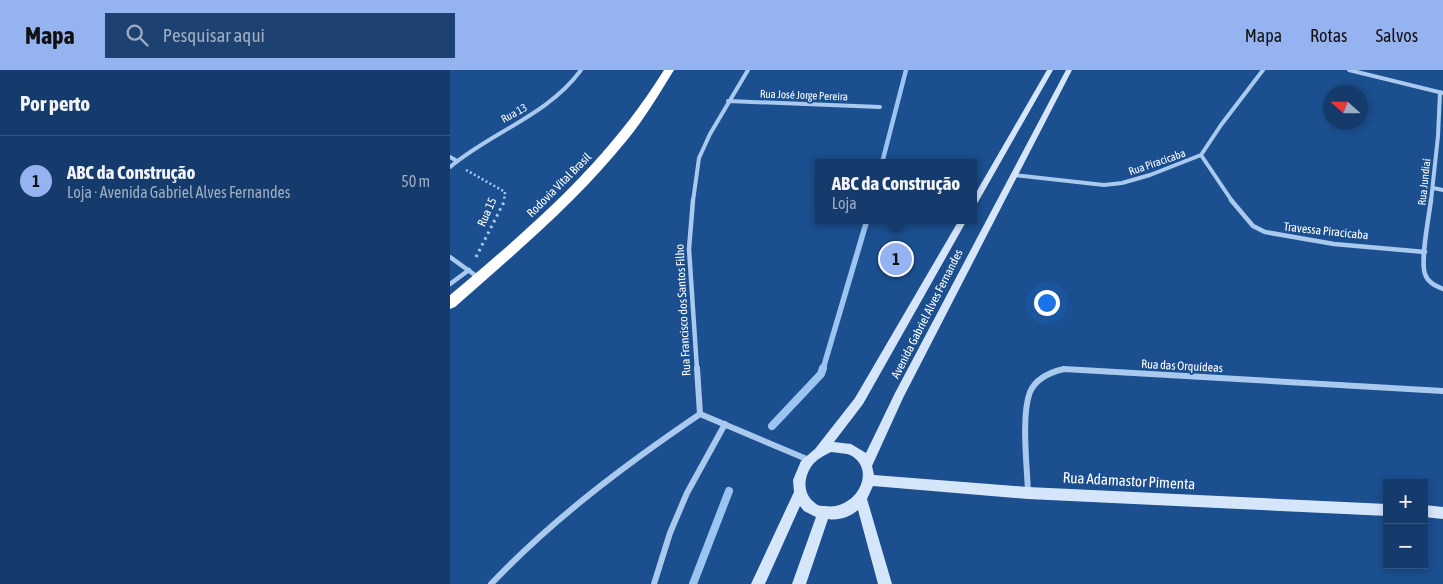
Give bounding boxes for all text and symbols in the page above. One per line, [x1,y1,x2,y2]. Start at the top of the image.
search box [105,13,455,58]
icon: search [123,21,151,49]
text: Mapa [25,22,75,49]
text: Pesquisar aqui [163,24,265,46]
text: Mapa [1245,25,1282,46]
text: Rotas [1310,25,1347,46]
text: Salvos [1375,25,1418,46]
north arrow [1323,85,1368,130]
street label: Rua José Jorge Pereira [760,87,848,103]
text: Por perto [20,91,90,115]
street label: Rua 13 [499,101,529,125]
street label: Rua Piracicaba [1127,147,1187,177]
street label: Rodovia Vital Brasil [524,149,595,220]
street label: Rua Jundiaí [1416,158,1432,206]
popup [815,159,977,224]
text: ABC da Construção [67,161,195,183]
text: 1 [32,172,40,190]
text: 50 m [401,172,430,190]
text: ABC da Construção [832,172,960,194]
text: Loja · Avenida Gabriel Alves Fernandes [67,183,290,201]
text: Loja [832,194,857,212]
street label: Rua 15 [474,195,500,229]
street label: Travessa Piracicaba [1283,220,1369,242]
pin: 1 [880,240,912,278]
street label: Rua Francisco dos Santos Filho [673,243,693,376]
street label: Avenida Gabriel Alves Fernandes [888,247,966,381]
your location [1034,290,1060,316]
street label: Rua das Orquídeas [1141,357,1223,375]
street label: Rua Adamastor Pimenta [1062,469,1196,492]
map controls [1383,479,1428,569]
button: + [1383,479,1428,524]
button: − [1383,524,1428,569]

